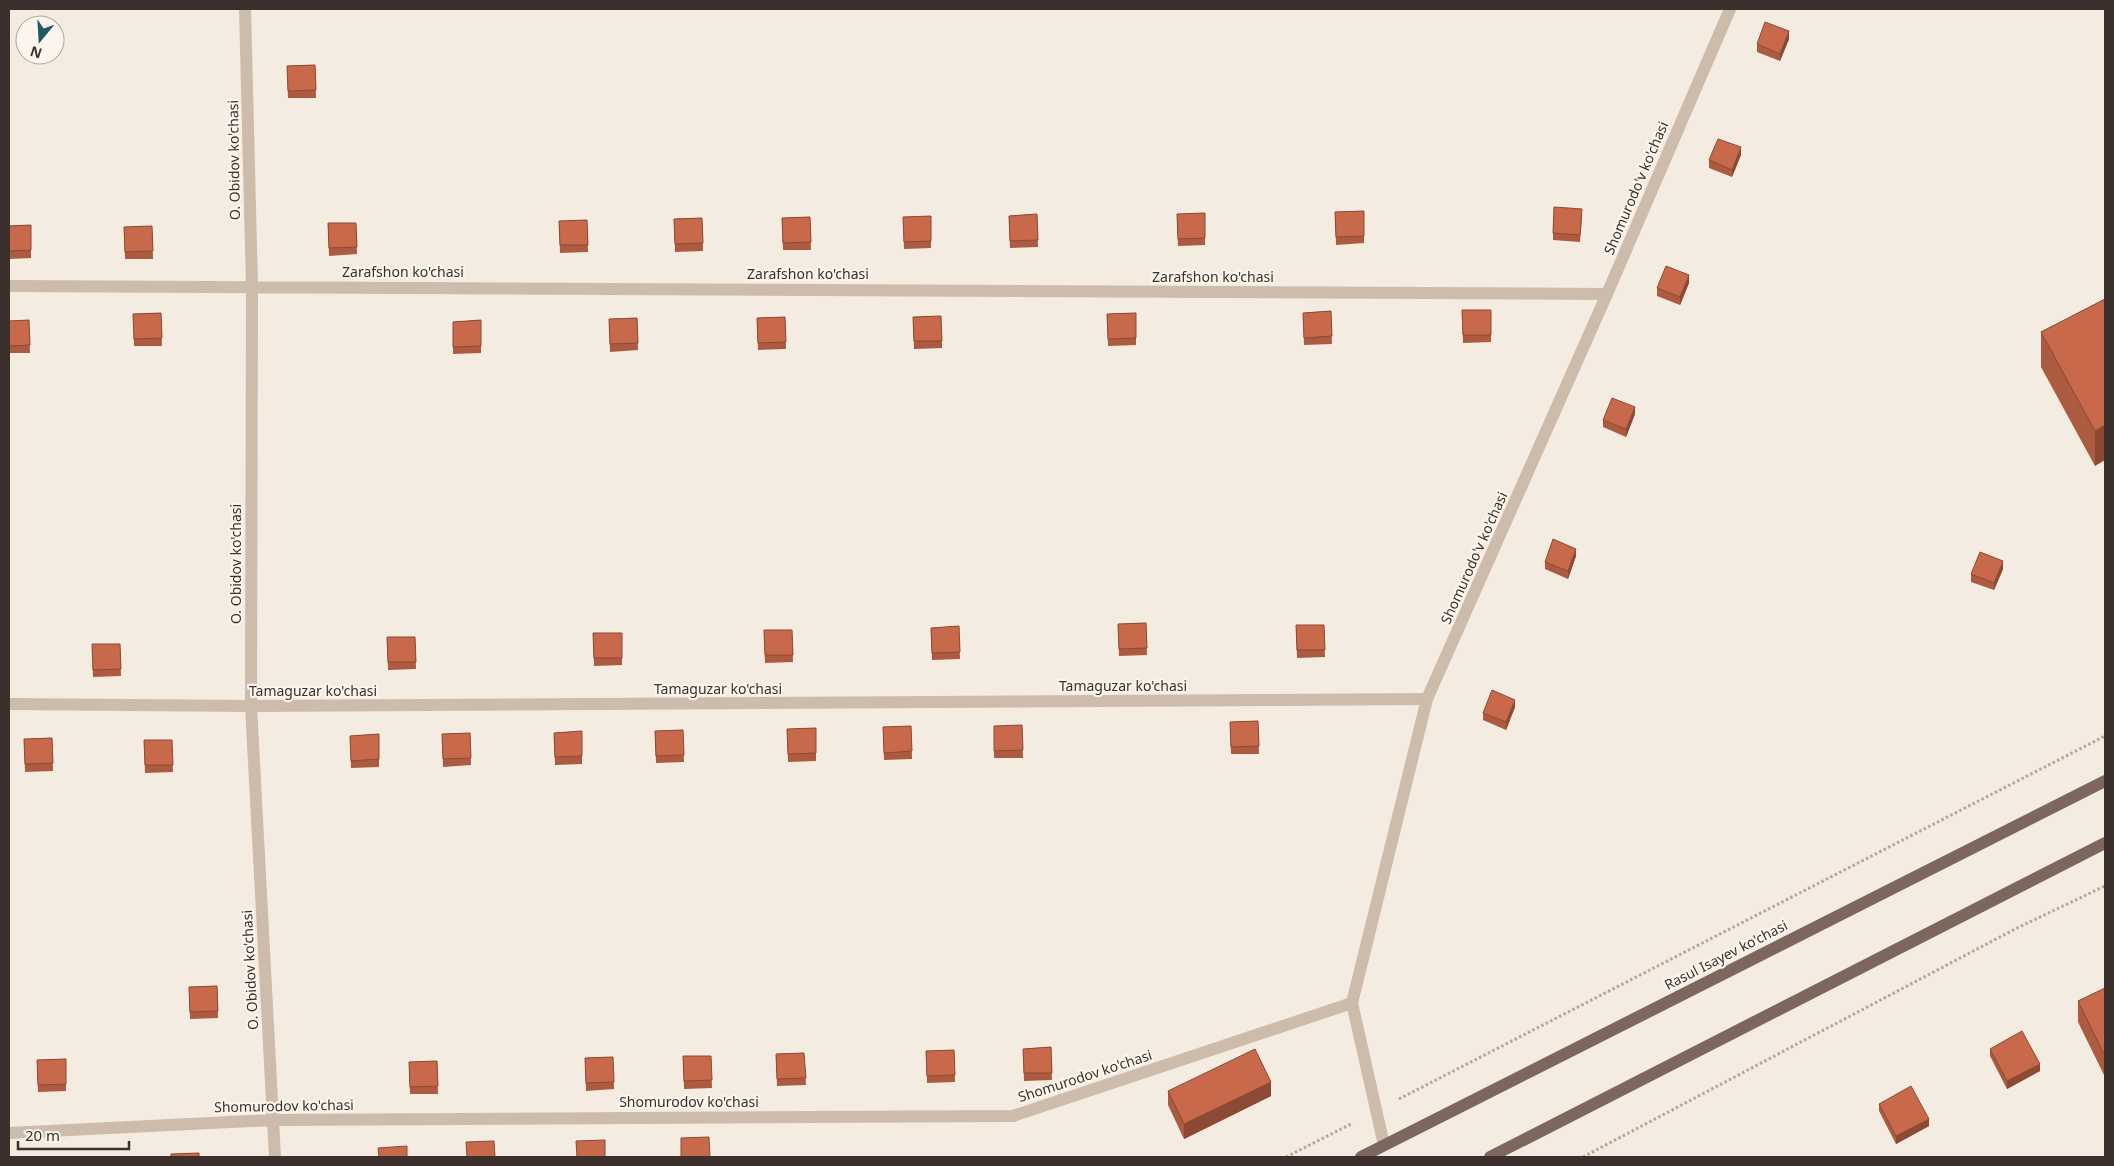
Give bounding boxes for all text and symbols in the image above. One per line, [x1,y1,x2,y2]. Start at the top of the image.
north arrow [15,15,65,65]
text: N [27,42,44,64]
street label: O. Obidov ko'chasi [223,100,244,220]
street label: Shomurodo'v ko'chasi [1599,118,1672,257]
street label: Zarafshon ko'chasi [342,262,464,281]
street label: Zarafshon ko'chasi [747,264,869,283]
street label: Zarafshon ko'chasi [1152,267,1274,286]
street label: Shomurodo'v ko'chasi [1436,489,1511,627]
street label: O. Obidov ko'chasi [226,504,245,624]
street label: Tamaguzar ko'chasi [1059,676,1187,695]
street label: Tamaguzar ko'chasi [654,679,782,698]
street label: Tamaguzar ko'chasi [249,681,377,700]
street label: O. Obidov ko'chasi [237,910,262,1031]
street label: Rasul Isayev ko'chasi [1661,915,1791,994]
street label: Shomurodov ko'chasi [1015,1045,1154,1106]
street label: Shomurodov ko'chasi [619,1092,759,1111]
street label: Shomurodov ko'chasi [214,1095,354,1116]
scale bar [18,1118,129,1150]
text: 20 m [25,1125,60,1145]

